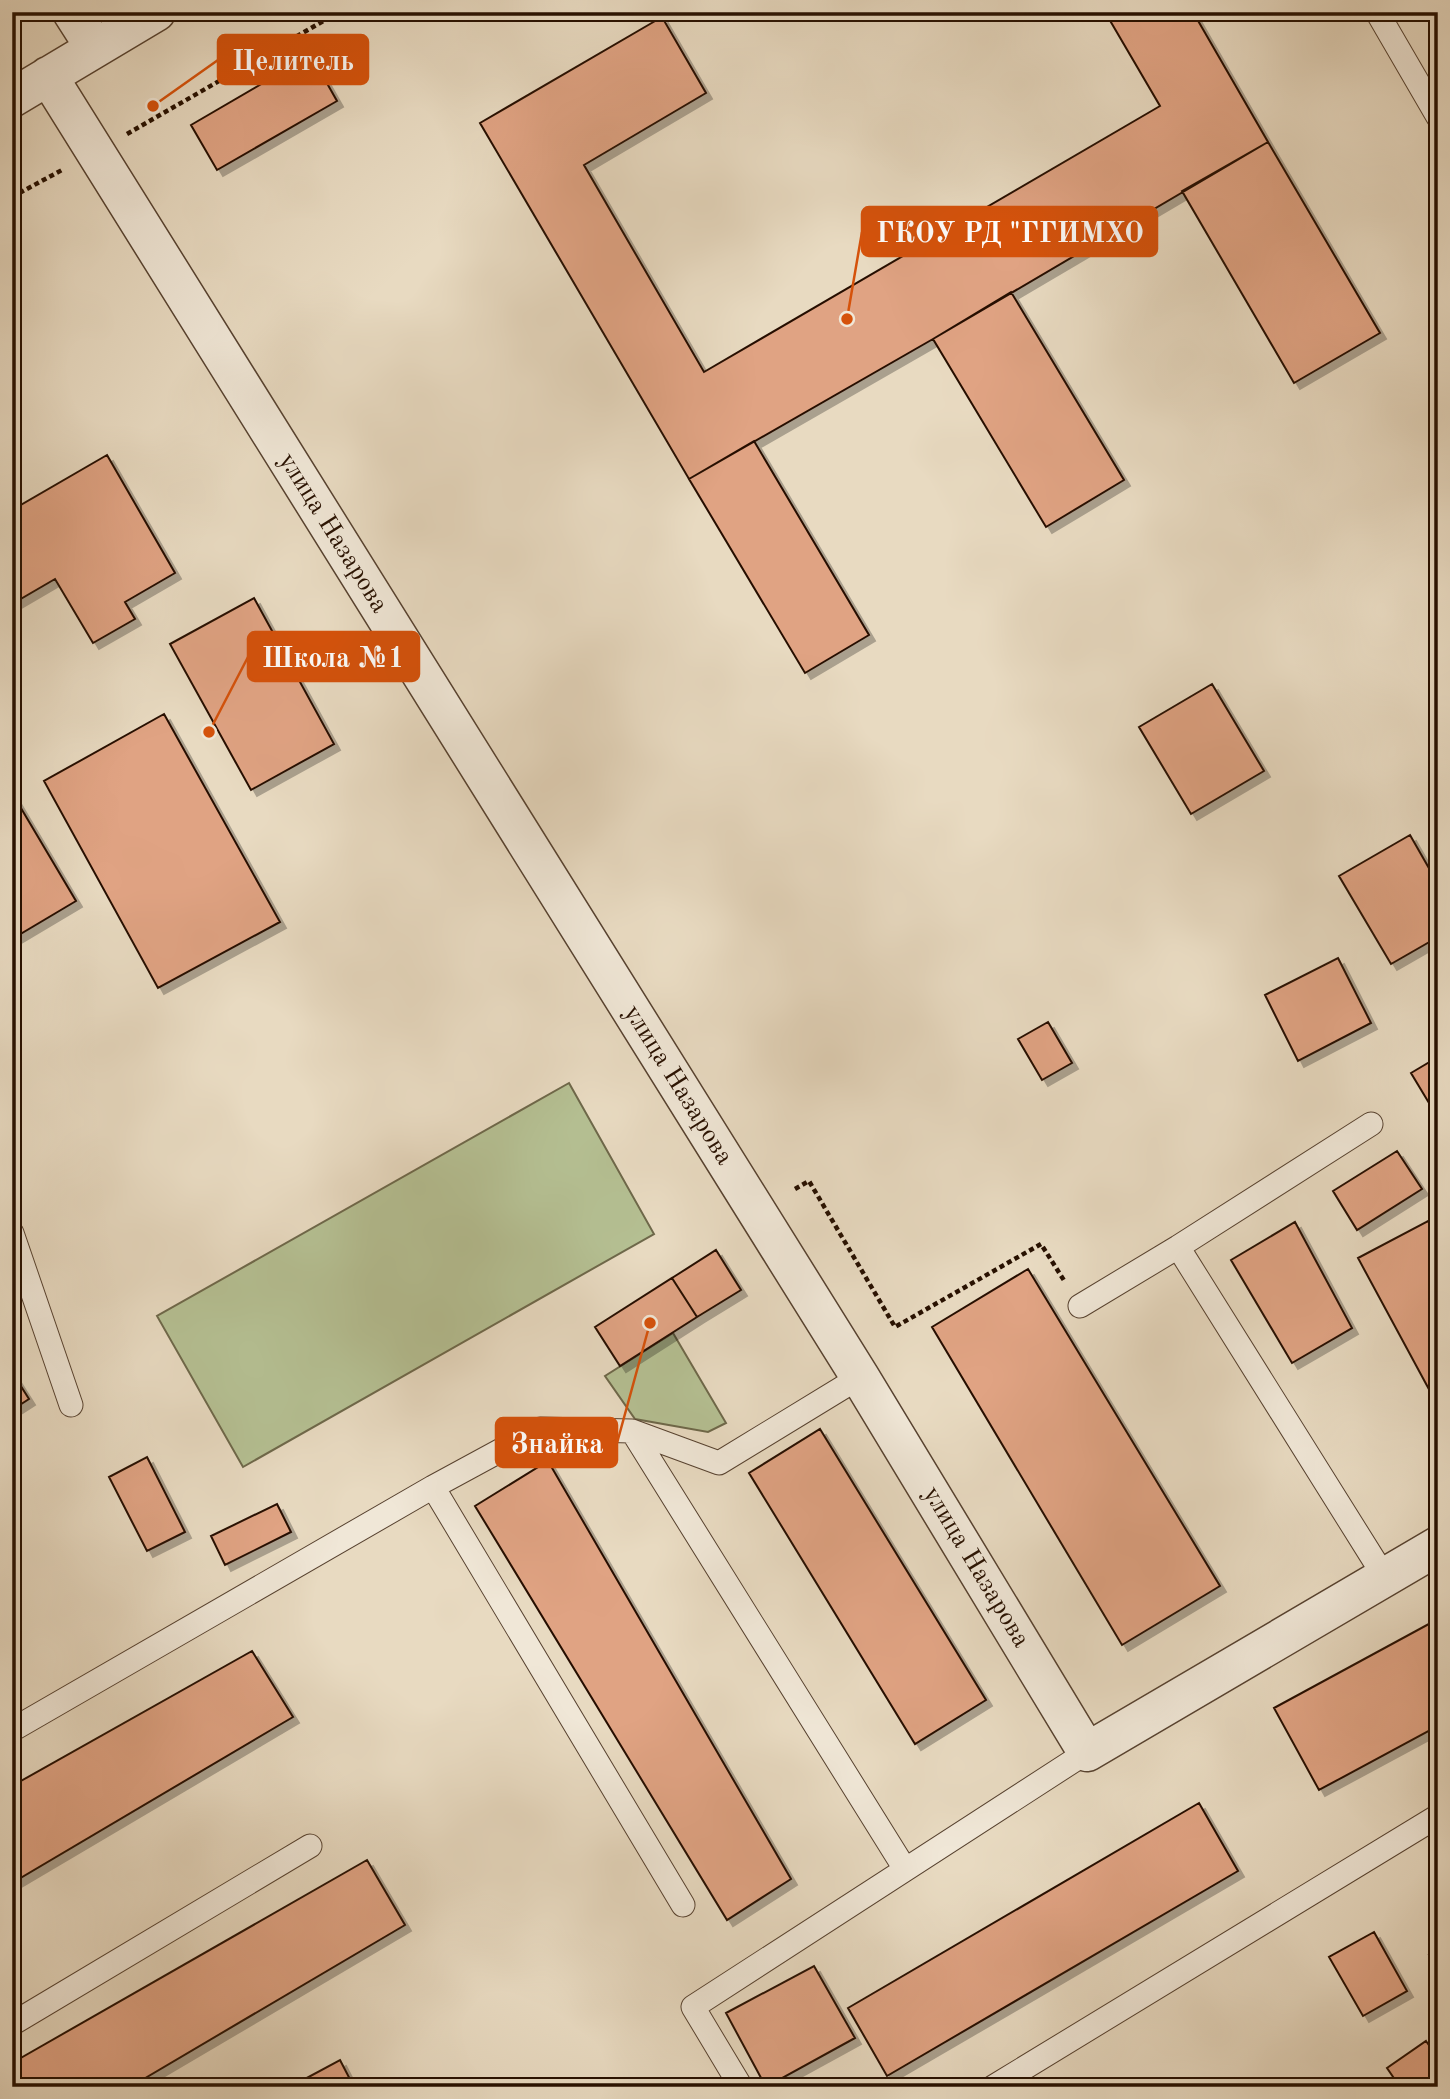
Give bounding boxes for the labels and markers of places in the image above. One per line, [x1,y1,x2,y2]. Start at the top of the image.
callout: Целитель [218,35,368,84]
callout: ГКОУ РД "ГГИМХО [862,207,1157,256]
callout: Школа №1 [248,632,419,681]
callout: Знайка [496,1418,617,1467]

